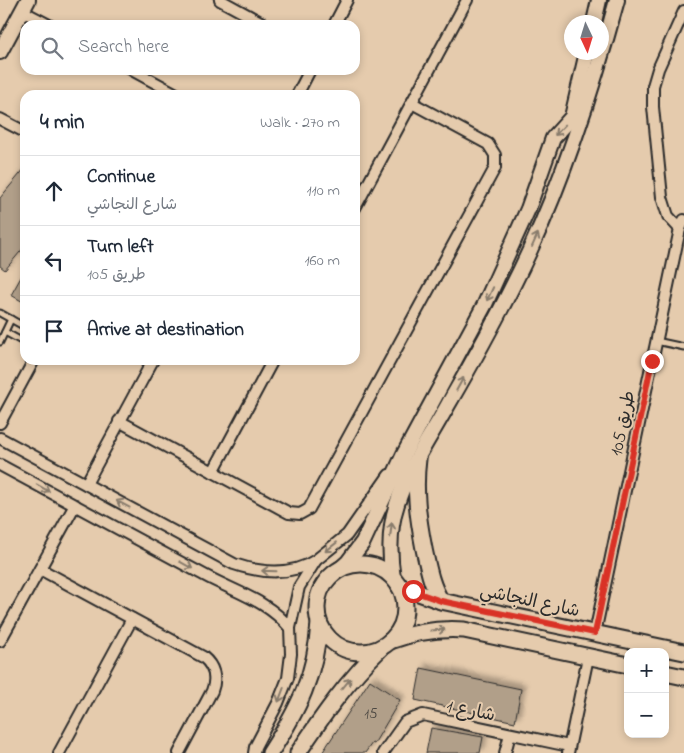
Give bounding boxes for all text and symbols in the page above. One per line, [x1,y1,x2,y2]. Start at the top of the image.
north arrow [564,15,609,60]
search box [20,20,360,75]
icon: search [38,34,66,62]
text: Search here [78,34,169,61]
text: 4 min [40,108,84,138]
text: Walk · 270 m [260,111,340,135]
one-way arrow [554,124,566,136]
text: Continue [87,164,155,191]
icon: ahead [40,177,68,205]
text: 110 m [306,179,340,203]
text: شارع النجاشي [87,193,177,217]
one-way arrow [530,233,540,248]
text: Turn left [87,234,154,261]
icon: left [40,247,68,275]
text: 160 m [305,249,340,273]
text: طريق 105 [87,263,146,287]
one-way arrow [484,286,494,301]
icon: arrive [40,317,68,345]
text: Arrive at destination [87,317,244,344]
route end [641,350,664,373]
one-way arrow [456,377,466,392]
street label: طريق 105 [604,388,644,458]
one-way arrow [35,484,50,493]
one-way arrow [115,499,130,509]
one-way arrow [386,522,396,538]
one-way arrow [325,542,338,553]
one-way arrow [178,561,192,571]
one-way arrow [262,566,278,576]
street label: شارع النجاشي [477,579,582,626]
route start [402,580,425,603]
one-way arrow [429,625,445,634]
map controls [624,648,669,738]
button: + [624,648,669,693]
one-way arrow [341,678,352,691]
one-way arrow [276,687,285,702]
button: − [624,693,669,738]
street label: شارع 1 [444,695,497,729]
house number: 15 [364,703,378,725]

